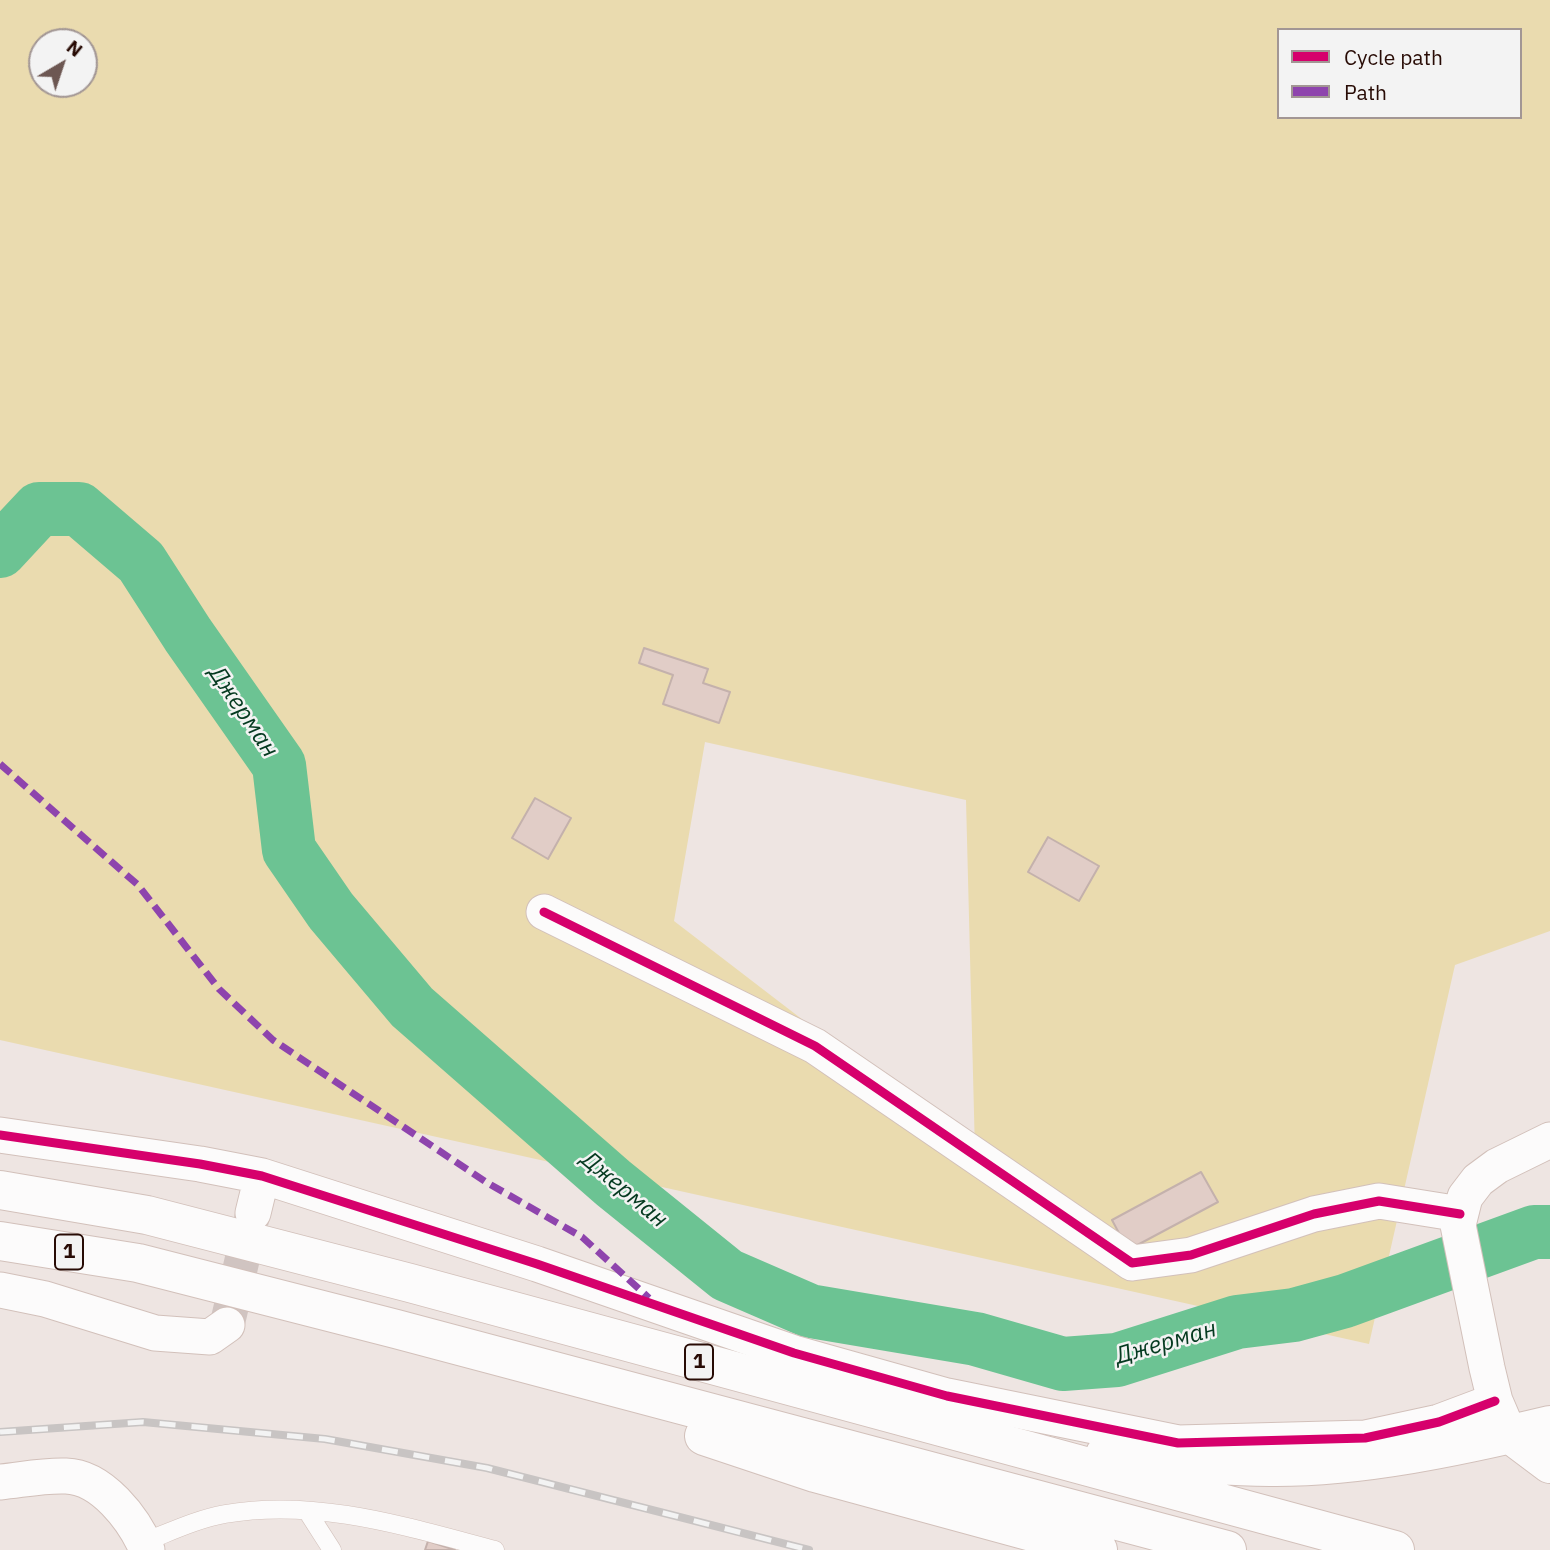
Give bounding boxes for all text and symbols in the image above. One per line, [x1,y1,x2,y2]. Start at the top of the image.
north arrow [28,28,98,98]
legend [1277,28,1522,119]
text: N [62,35,88,62]
text: Cycle path [1344,43,1443,71]
text: Path [1344,78,1387,106]
water label: Джерман [202,661,284,763]
water label: Джерман [575,1146,673,1234]
road number: 1 [55,1234,83,1270]
water label: Джерман [1112,1315,1220,1371]
road number: 1 [685,1344,713,1380]

